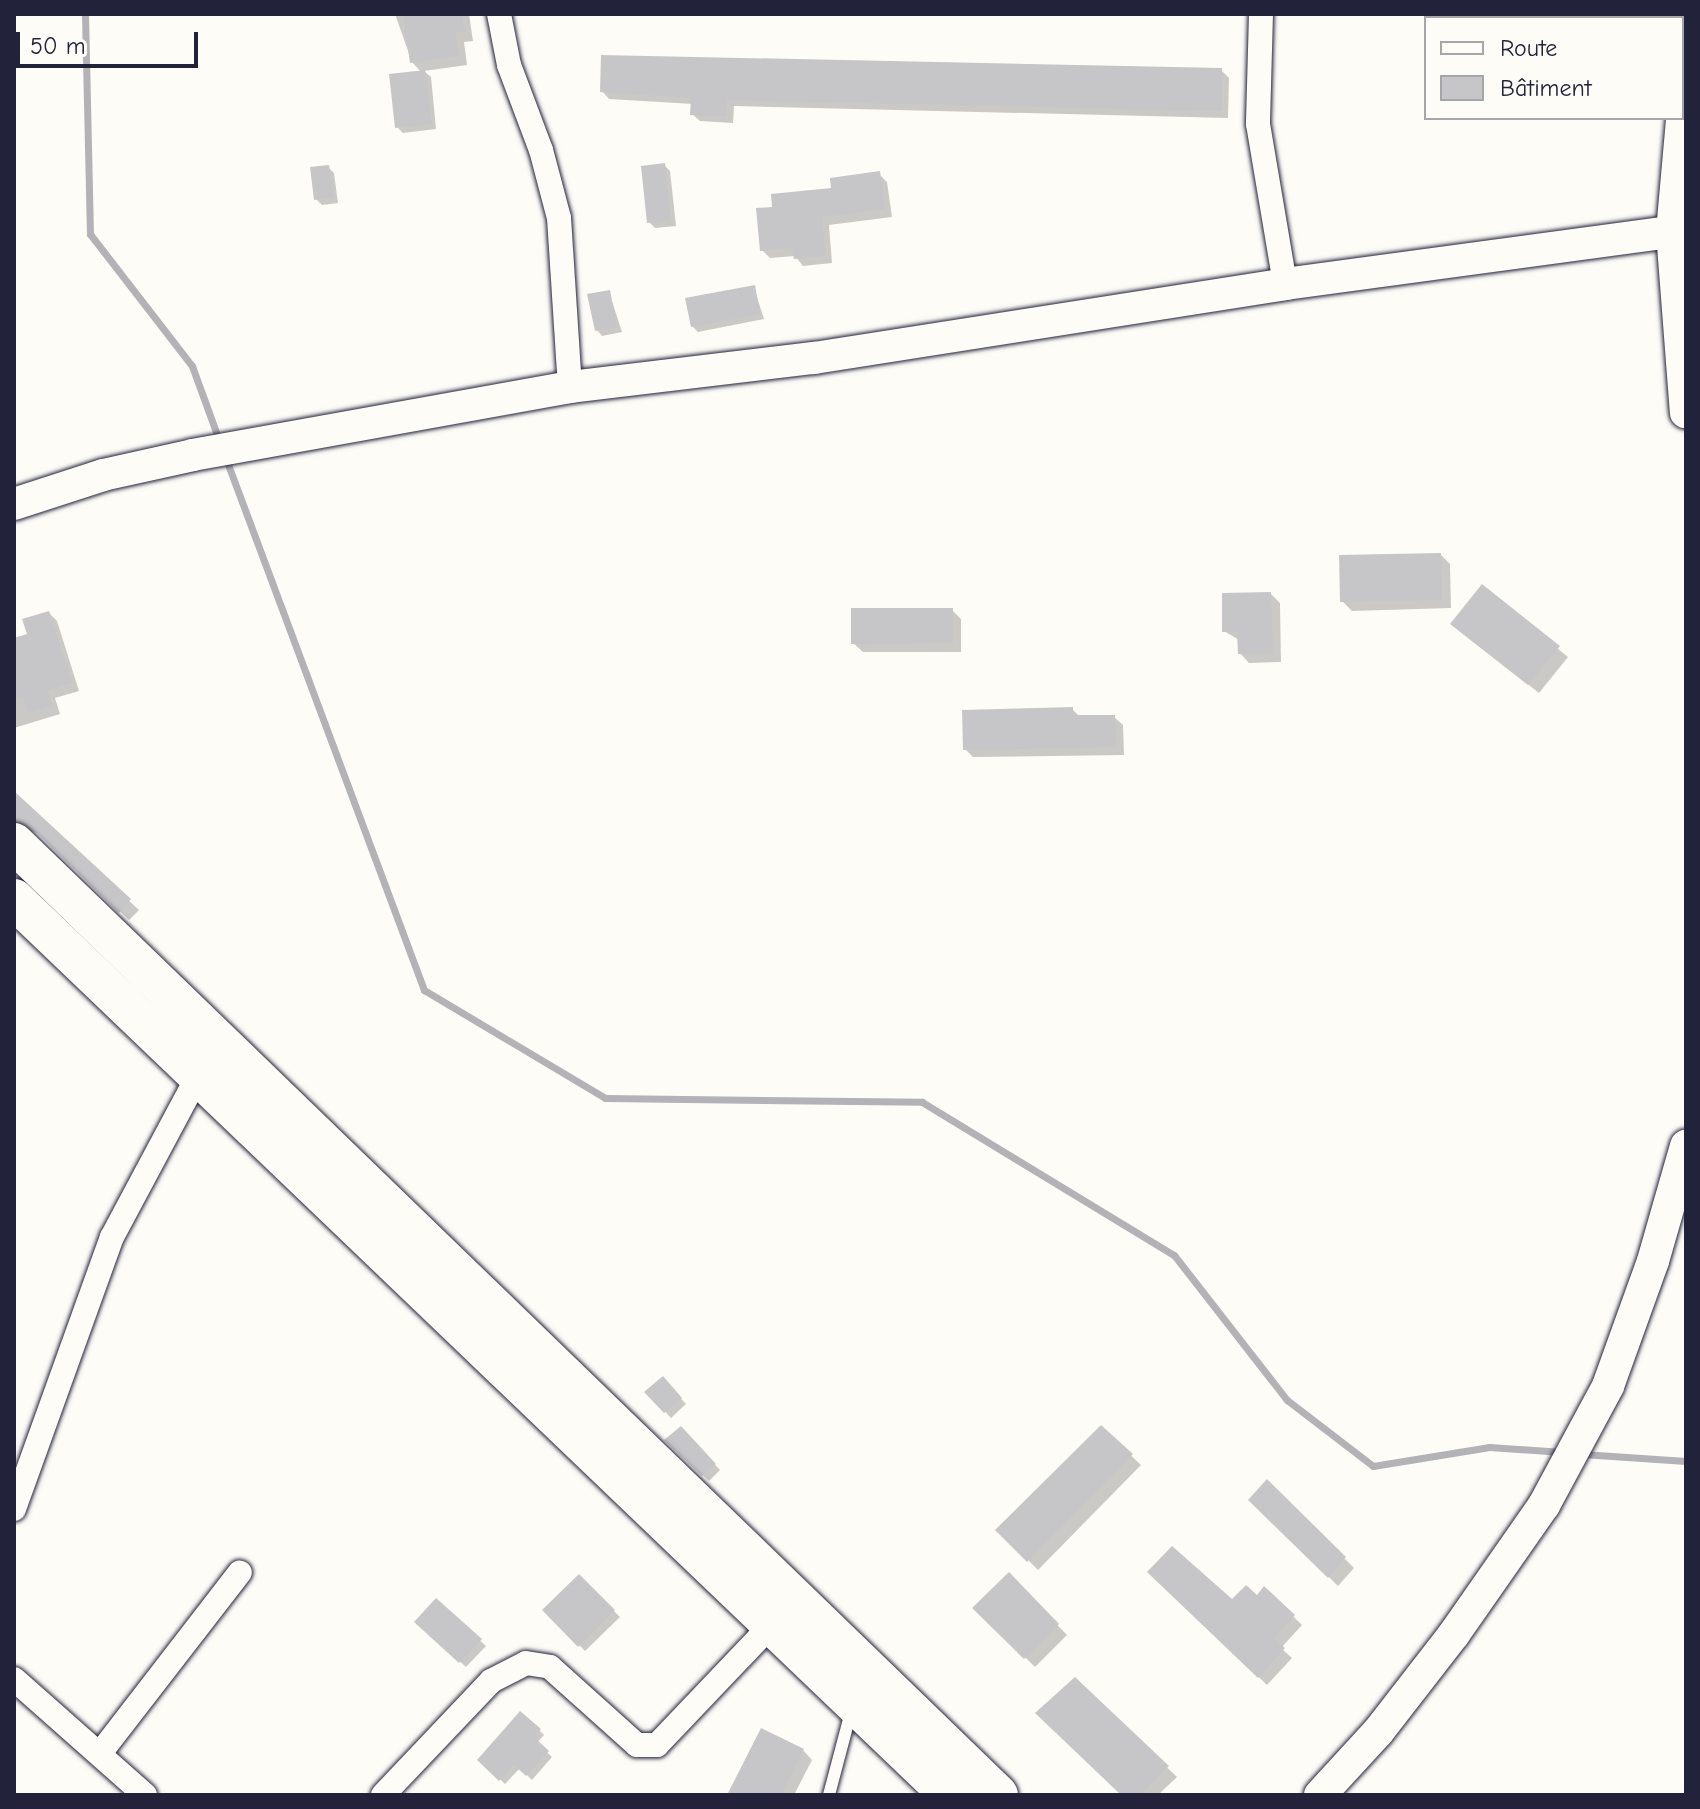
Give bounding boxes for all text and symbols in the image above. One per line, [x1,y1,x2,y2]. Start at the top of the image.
scale bar [20,16,202,66]
legend [1424,16,1684,120]
text: 50 m [30,32,86,60]
text: Route [1500,34,1557,62]
text: Bâtiment [1500,74,1592,102]

